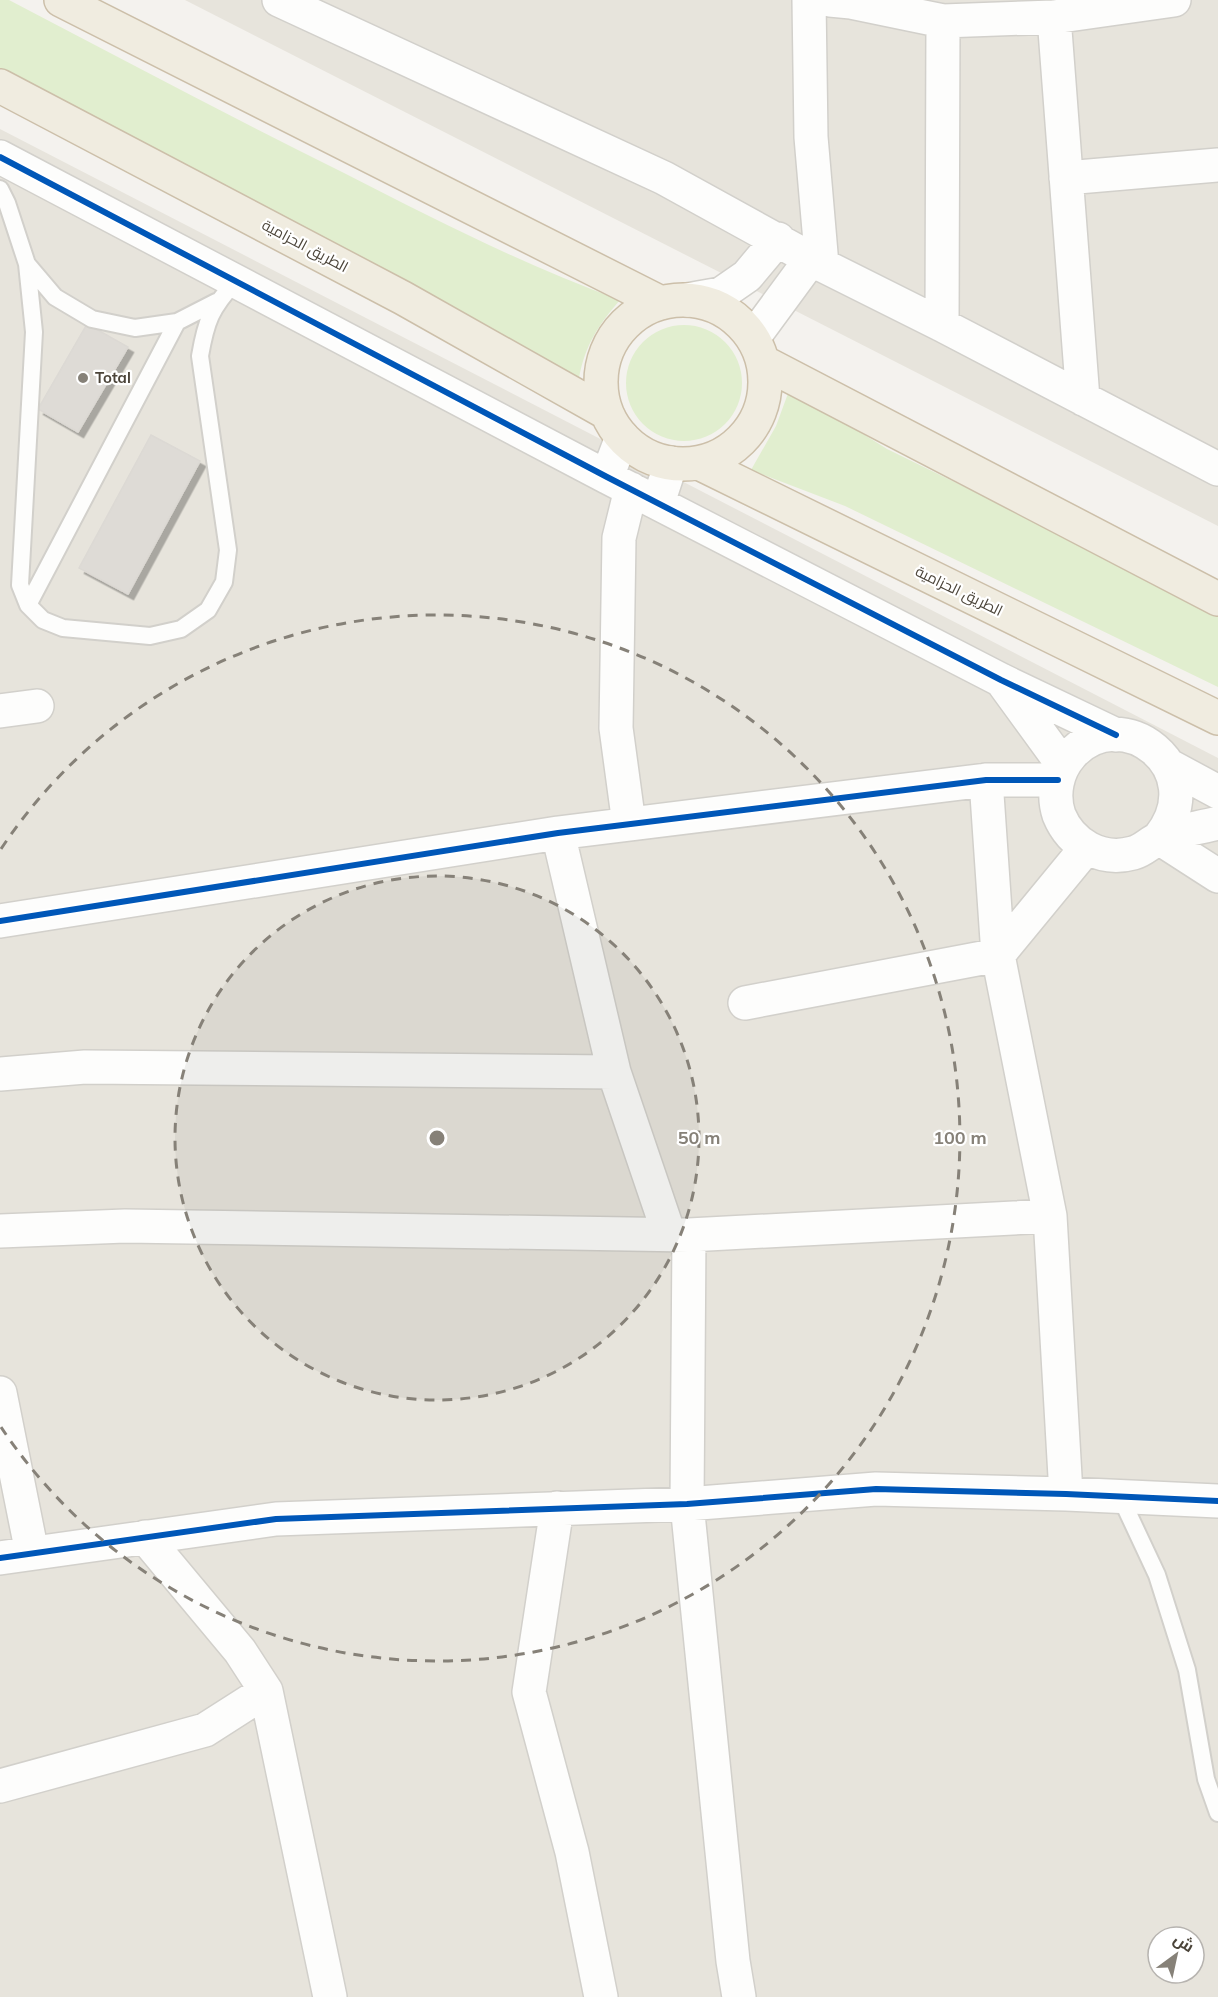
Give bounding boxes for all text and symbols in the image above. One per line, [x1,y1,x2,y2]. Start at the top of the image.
street label: الطريق الحزامية [258,215,352,277]
place label: Total [95,368,131,387]
marker: Total [76,371,90,385]
street label: الطريق الحزامية [912,561,1006,621]
text: 50 m [678,1126,720,1149]
text: 100 m [933,1126,987,1149]
centre of rings [427,1128,447,1148]
north arrow [1146,1925,1206,1985]
text: ش [1170,1928,1198,1956]

